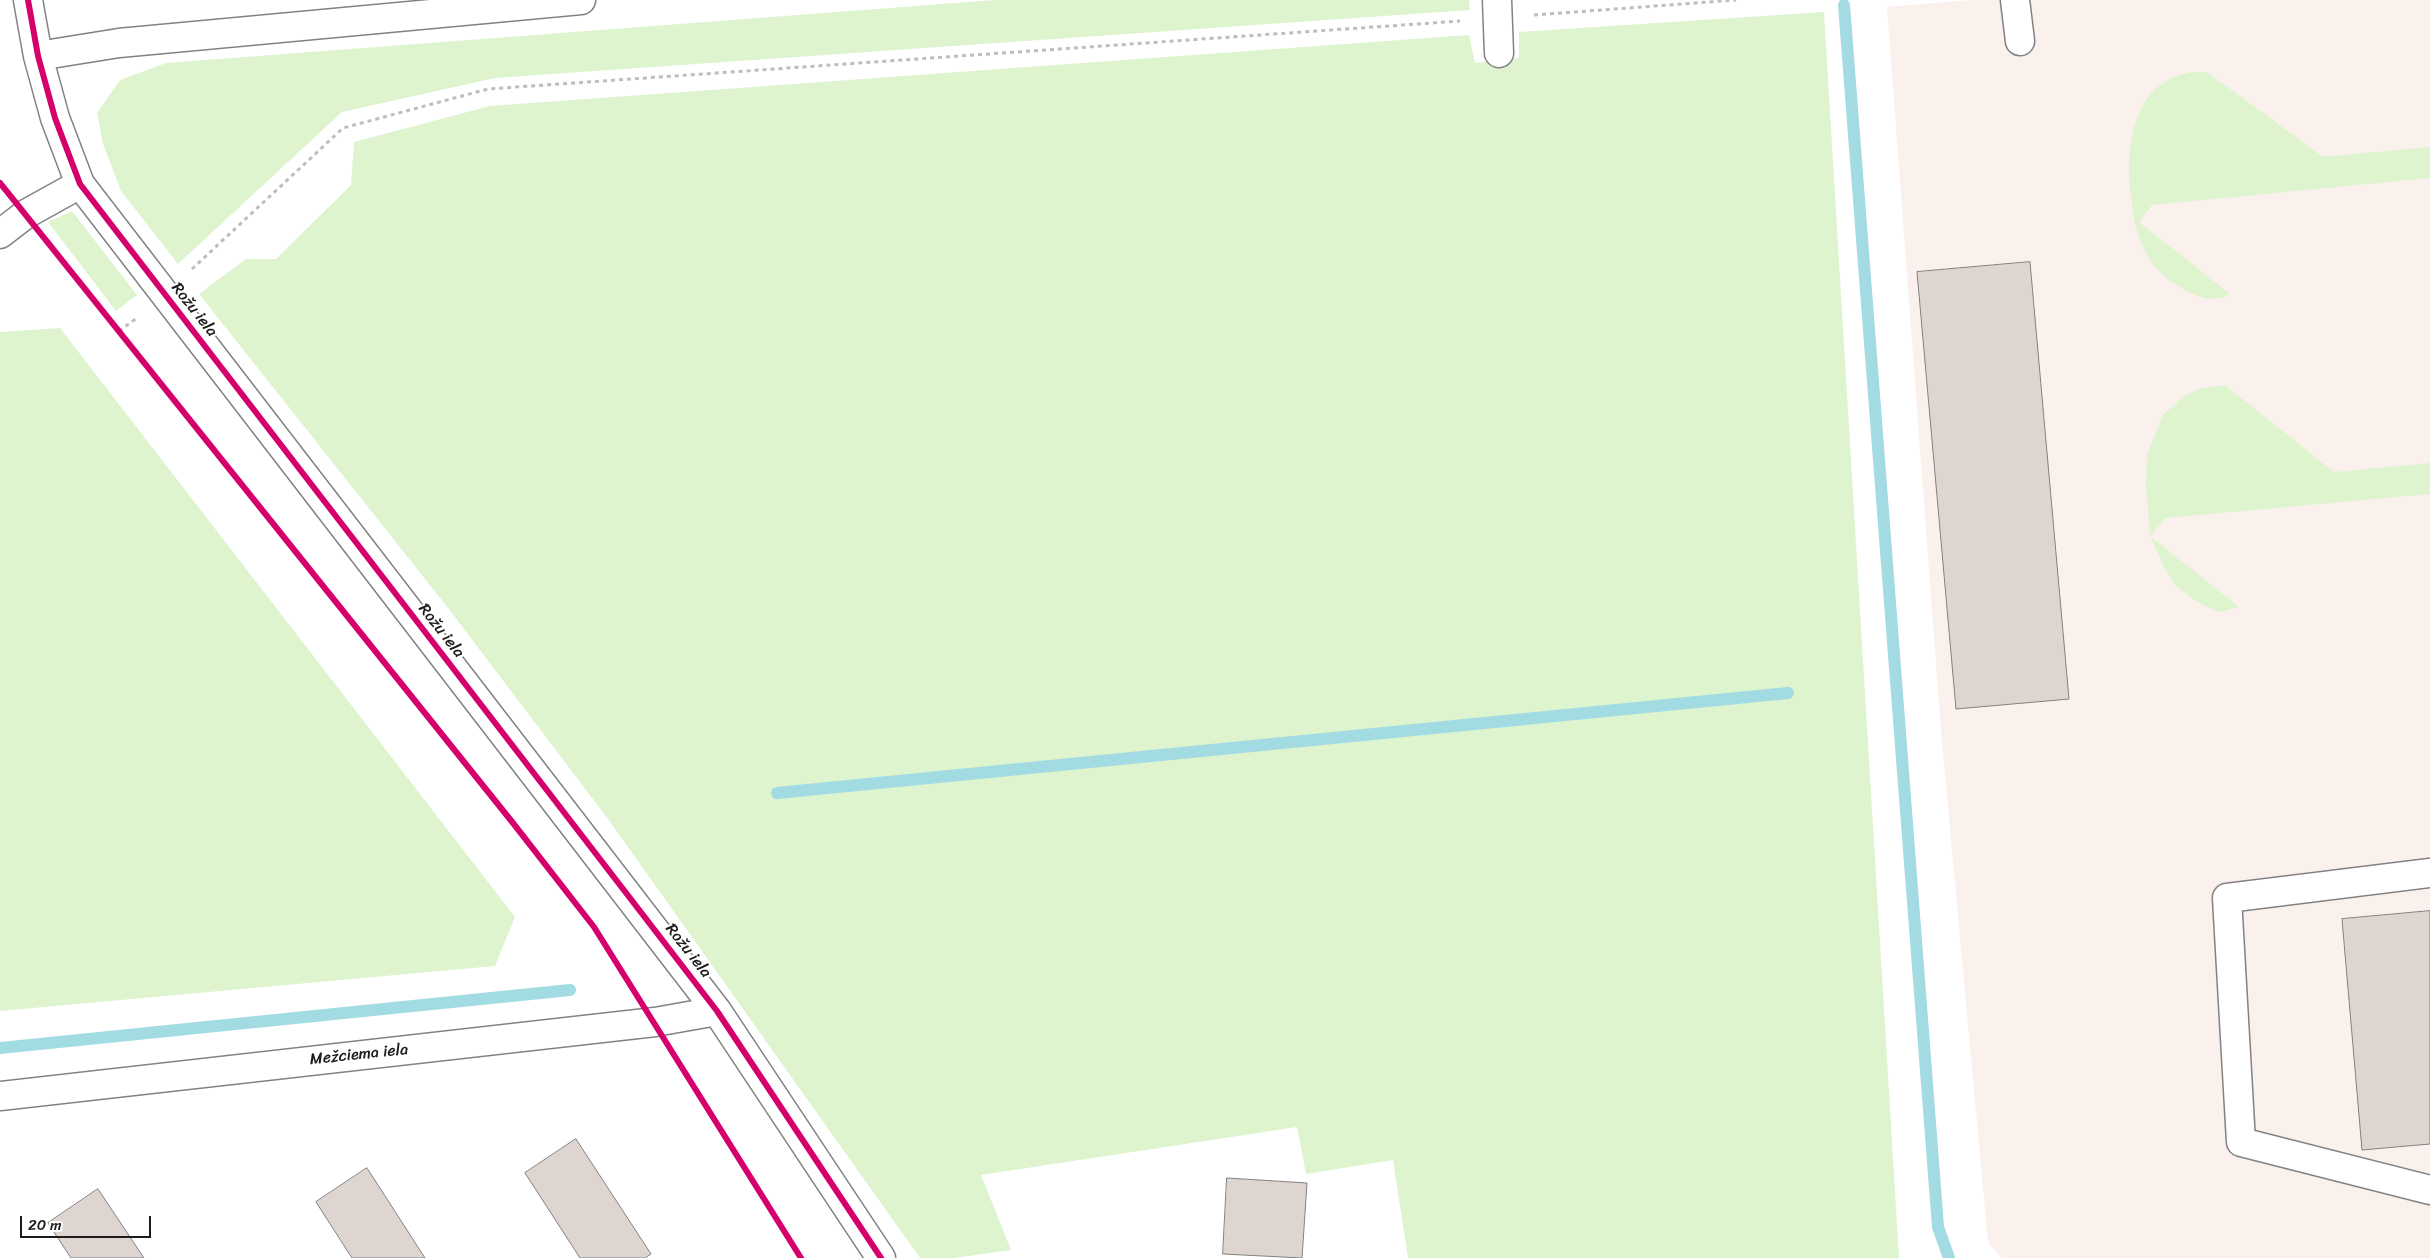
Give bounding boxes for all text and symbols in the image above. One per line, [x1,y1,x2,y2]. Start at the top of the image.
street label: Rožu iela [167,279,221,341]
street label: Rožu iela [414,600,468,662]
street label: Rožu iela [661,920,715,982]
street label: Mežciema iela [309,1040,409,1070]
scale bar [22,1206,154,1238]
text: 20 m [28,1212,62,1238]

